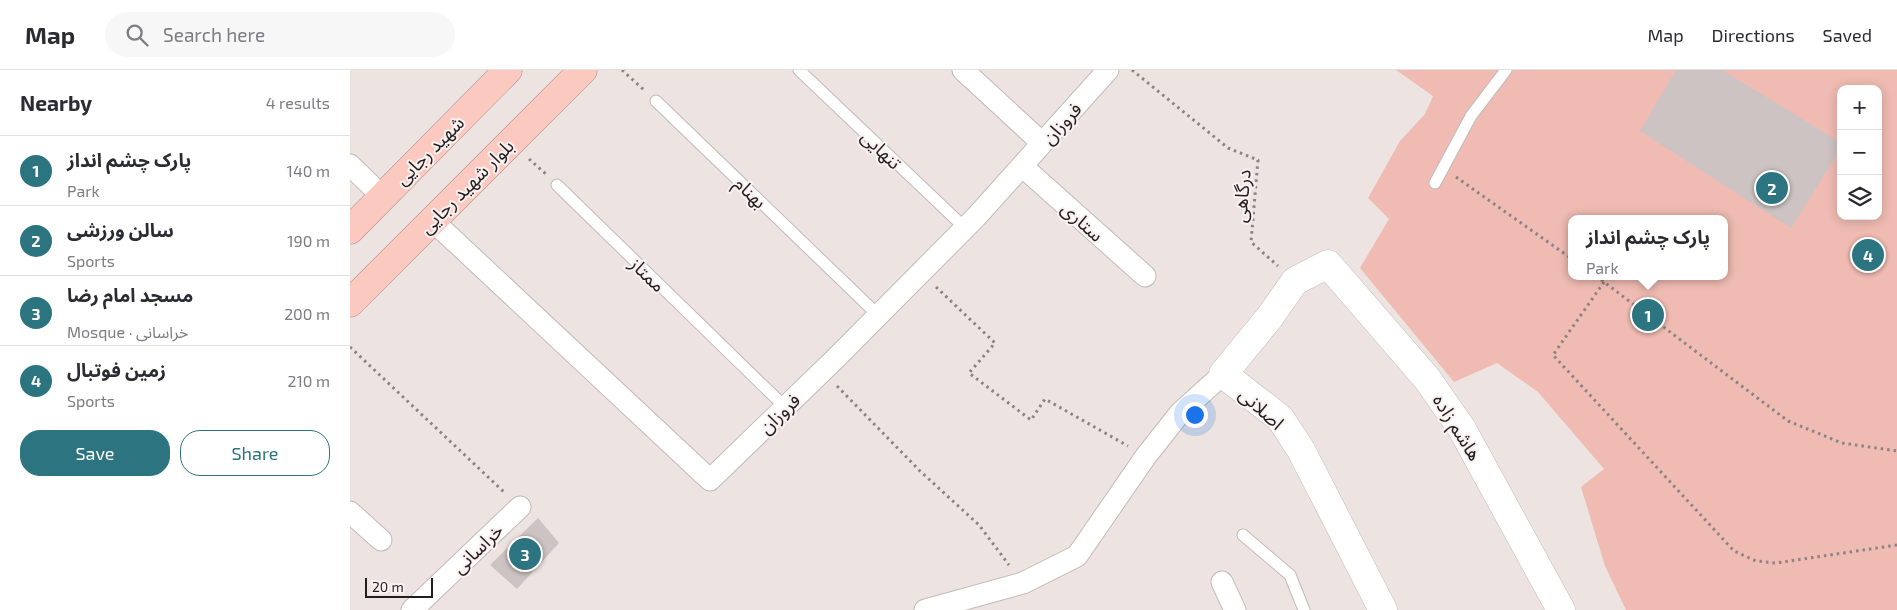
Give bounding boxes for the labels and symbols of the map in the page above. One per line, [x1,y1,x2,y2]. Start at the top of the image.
street label: فروزان [1036,97,1087,149]
street label: شهید رجایی [390,111,469,190]
street label: تنهایی [856,124,907,174]
street label: بلوار شهید رجایی [414,134,519,239]
street label: درگاهی [1227,168,1256,224]
pin: 2 [1756,169,1788,207]
street label: بهنام [727,171,772,216]
street label: ستاری [1056,196,1109,247]
pin: 4 [1852,236,1884,274]
street label: ممتاز [624,251,671,297]
pin: 1 [1632,296,1664,334]
street label: اصلانی [1234,382,1289,435]
street label: فروزان [754,388,805,439]
street label: هاشم زاده [1425,390,1487,467]
your location [1182,402,1208,428]
street label: خراسانی [447,518,508,579]
pin: 3 [509,535,541,573]
scale bar [365,575,432,598]

